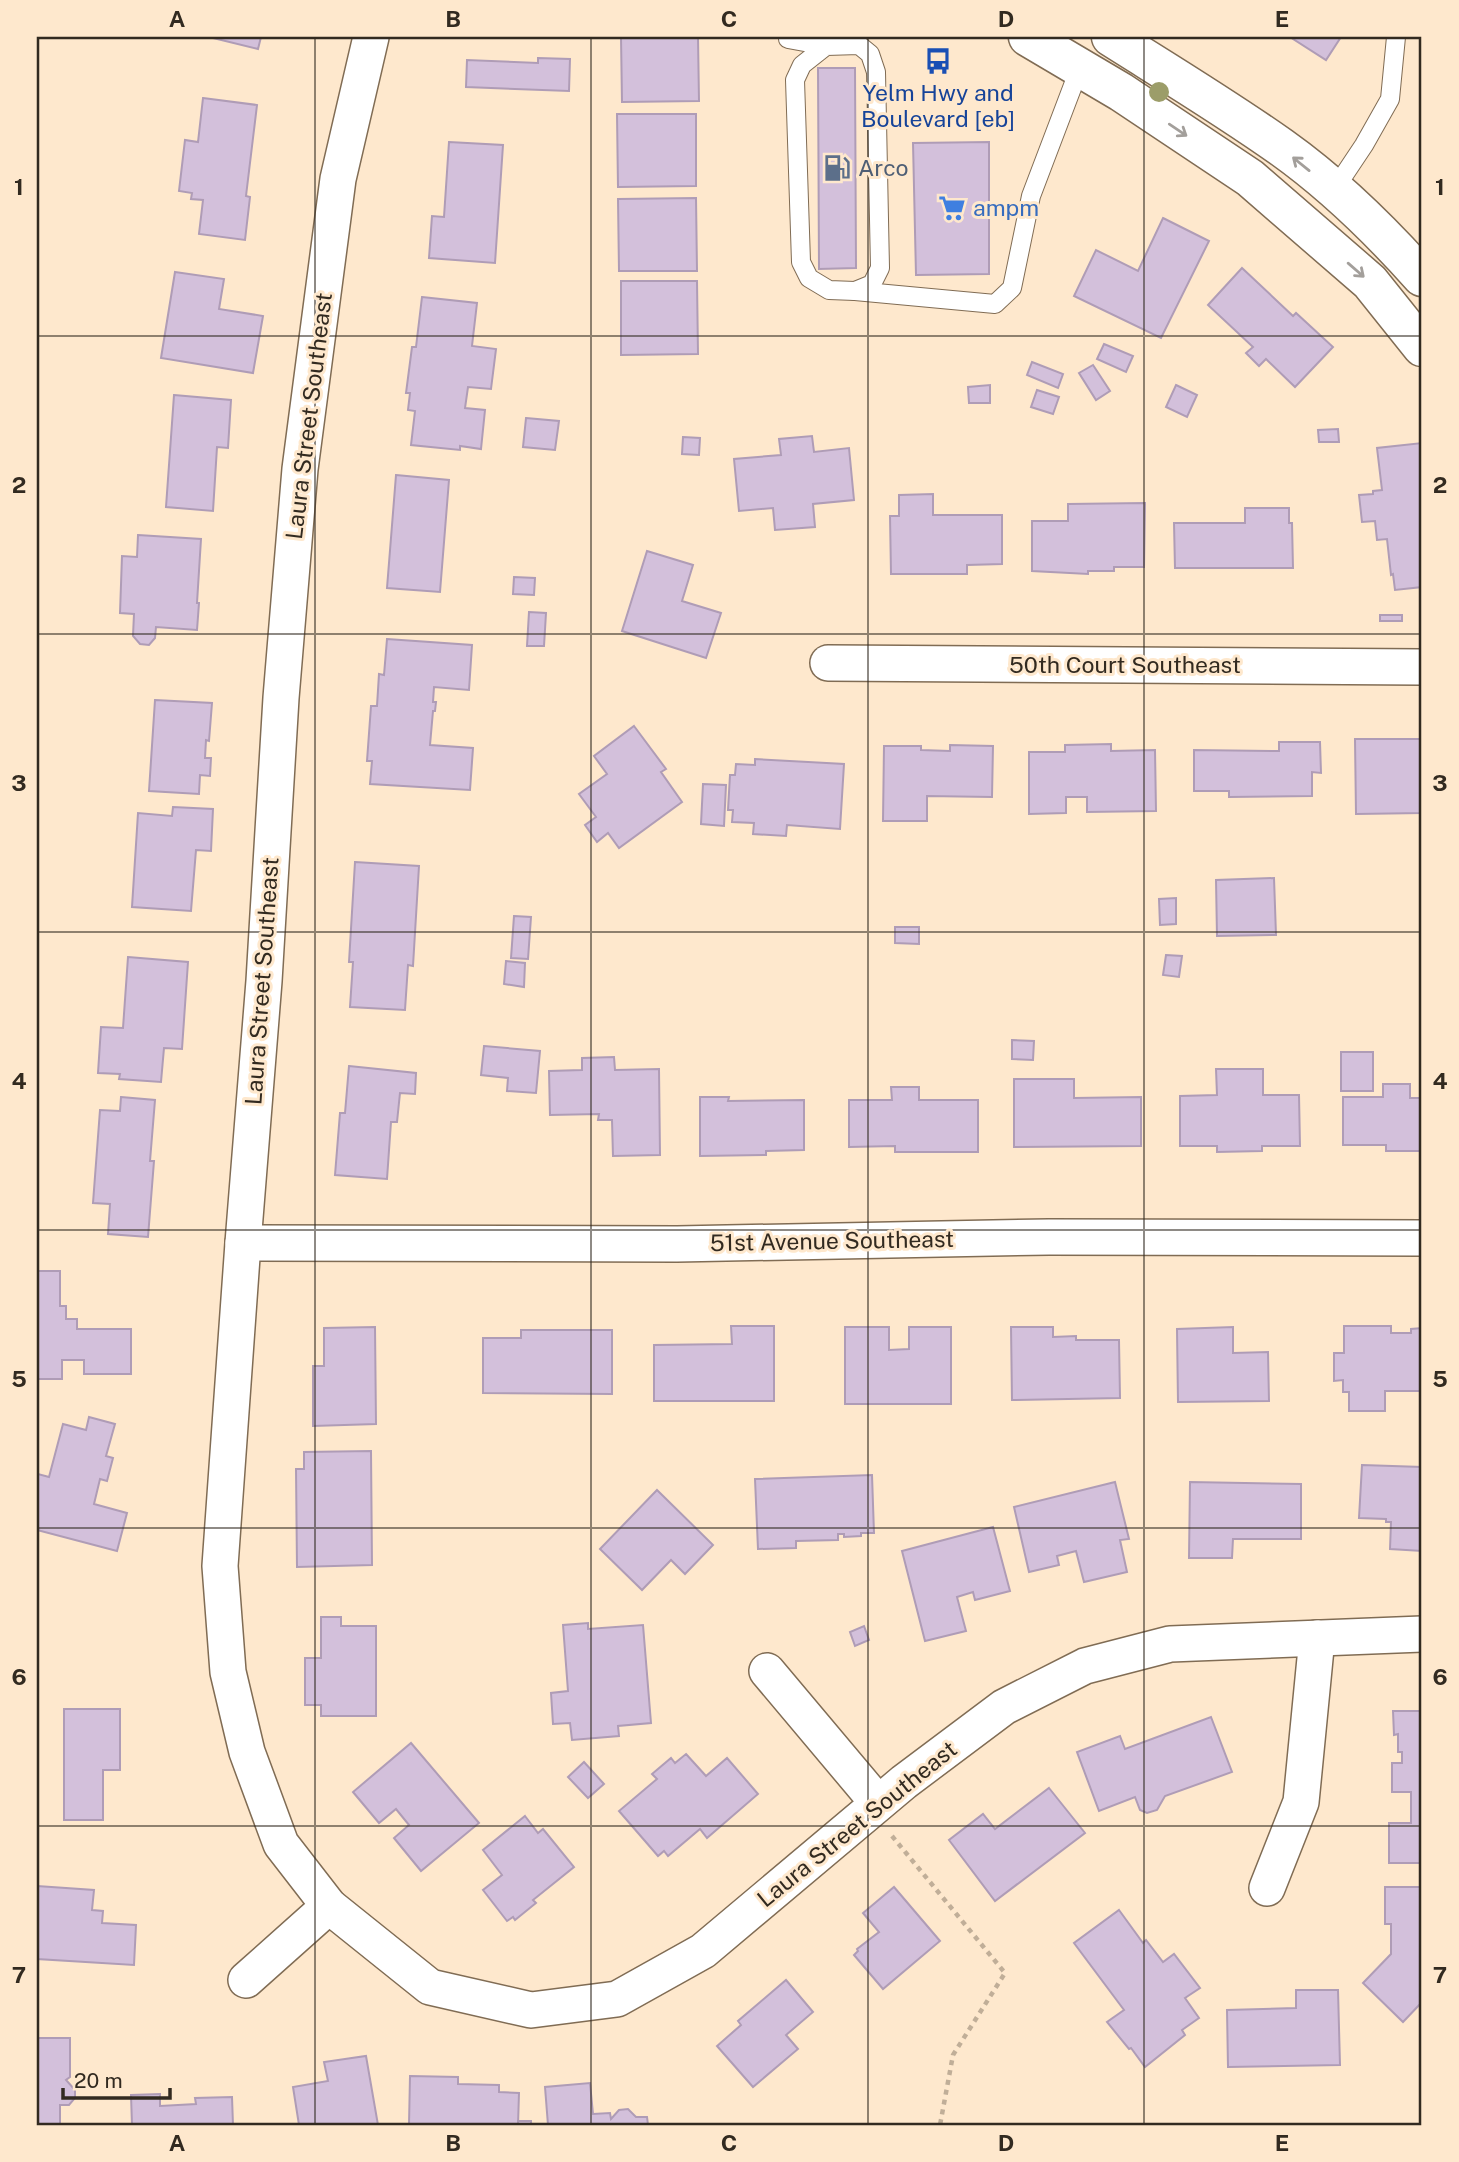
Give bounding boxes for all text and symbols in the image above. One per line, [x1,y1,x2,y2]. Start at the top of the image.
text: A [169,5,186,32]
text: B [445,5,461,32]
text: C [721,5,737,32]
text: D [998,5,1014,32]
text: E [1275,5,1289,32]
bus stop icon: Yelm Hwy and Boulevard [eb] [923,46,953,76]
place label: Yelm Hwy and Boulevard [eb] [861,79,1015,132]
one-way arrow [1168,123,1187,137]
fuel station icon: Arco [822,153,852,183]
place label: Arco [858,154,909,181]
one-way arrow [1293,156,1311,171]
text: 1 [14,173,24,200]
text: 1 [1435,173,1445,200]
supermarket icon: ampm [937,193,967,223]
place label: ampm [973,194,1039,221]
one-way arrow [1347,262,1365,278]
street label: Laura Street Southeast [280,291,337,541]
text: 2 [12,471,26,498]
text: 2 [1433,471,1447,498]
street label: 50th Court Southeast [1009,651,1241,678]
text: 3 [11,769,27,796]
text: 3 [1432,769,1448,796]
street label: Laura Street Southeast [239,856,284,1106]
text: 4 [11,1067,27,1094]
text: 4 [1432,1067,1448,1094]
street label: 51st Avenue Southeast [710,1225,954,1256]
text: 5 [11,1365,27,1392]
text: 5 [1432,1365,1448,1392]
text: 6 [11,1663,27,1690]
text: 6 [1432,1663,1448,1690]
street label: Laura Street Southeast [752,1735,962,1912]
text: 7 [12,1961,26,1988]
text: 7 [1433,1961,1447,1988]
scale bar [63,2057,170,2101]
text: 20 m [74,2068,123,2093]
text: A [169,2129,186,2156]
text: B [445,2129,461,2156]
text: C [721,2129,737,2156]
text: D [998,2129,1014,2156]
text: E [1275,2129,1289,2156]

